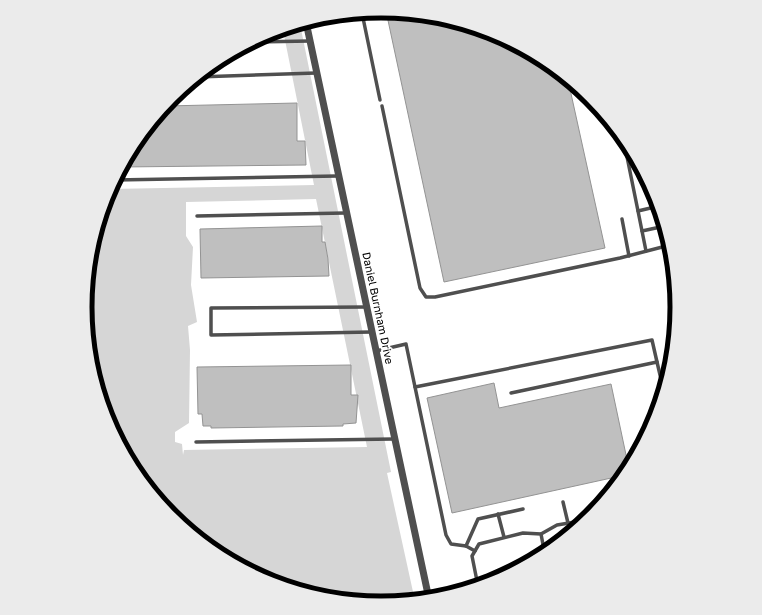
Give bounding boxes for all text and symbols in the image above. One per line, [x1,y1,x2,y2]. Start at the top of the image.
street label: Daniel Burnham Drive [360,251,397,365]

